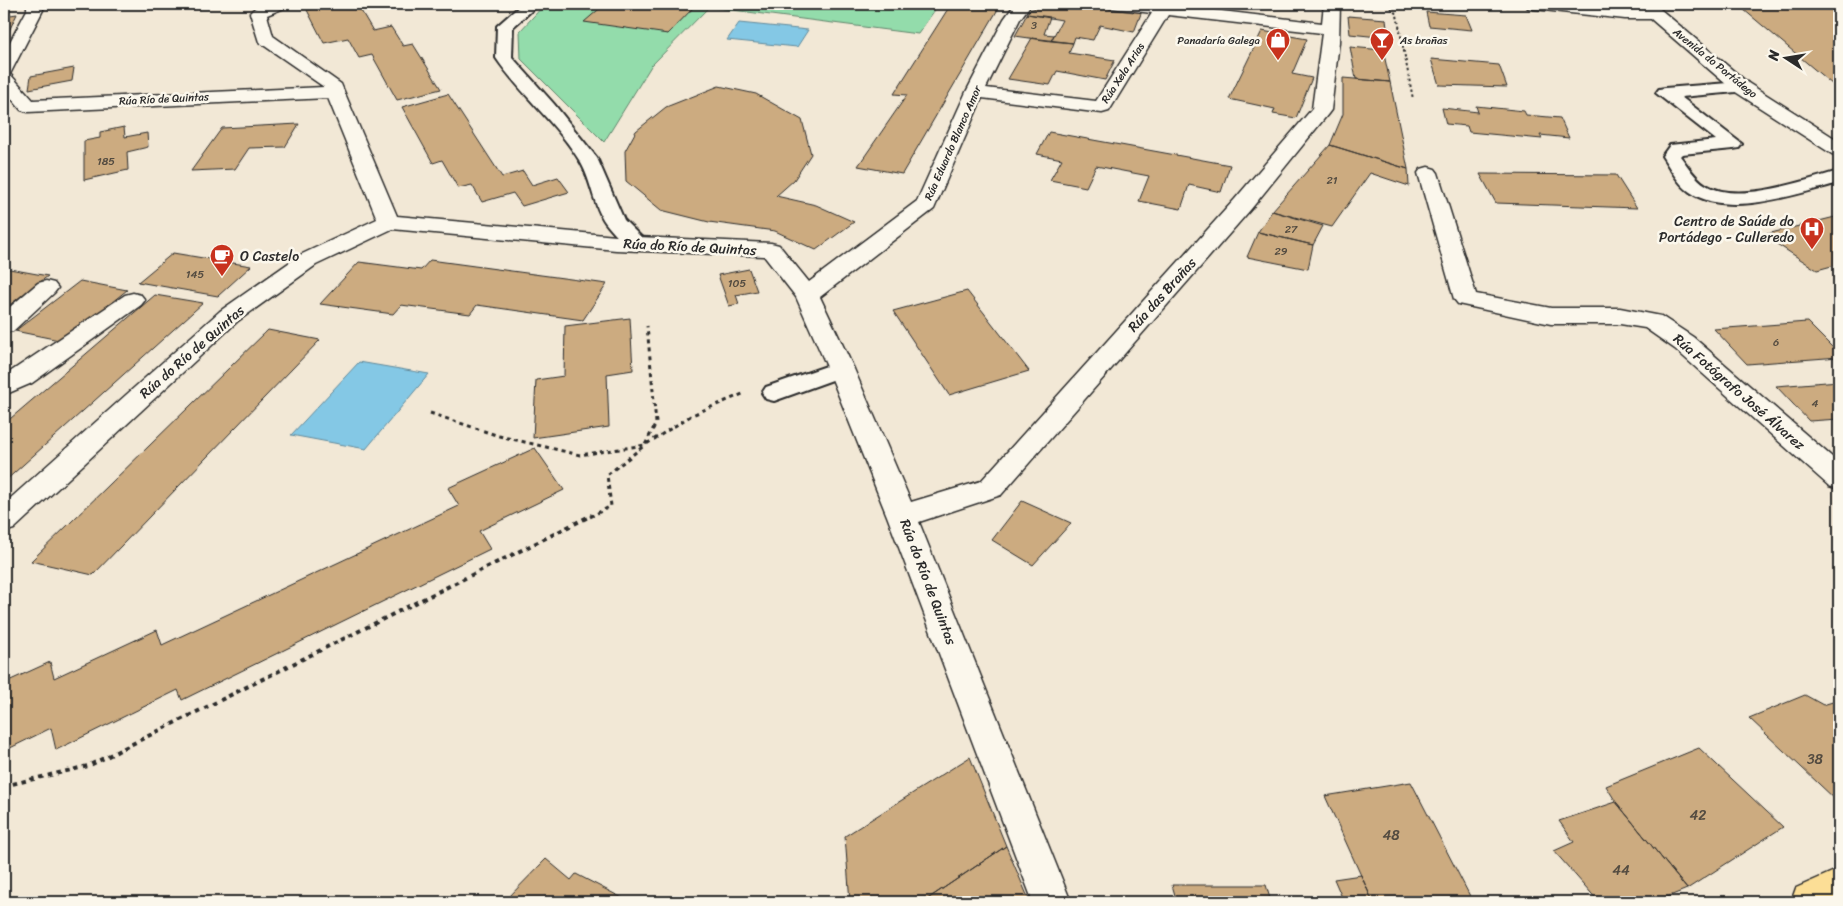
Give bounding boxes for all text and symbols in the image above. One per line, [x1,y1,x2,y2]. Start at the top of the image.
house number: 3 [1031,16,1037,35]
street label: Avenida do Portádego [1668,22,1762,103]
shop icon: Panadaría Galega [1265,27,1291,61]
bar icon: As brañas [1369,27,1395,61]
place label: Panadaría Galega [1177,31,1260,50]
place label: As brañas [1399,31,1448,50]
north arrow [1760,32,1810,82]
street label: Rúa Xela Arias [1096,38,1150,107]
text: N [1760,48,1787,64]
street label: Rúa Eduardo Blanco Amor [919,81,988,204]
street label: Rúa Río de Quintas [119,87,210,111]
house number: 185 [97,152,115,171]
house number: 21 [1326,171,1338,190]
place label: Centro de Saúde do Portádego - Culleredo [1659,209,1794,250]
hospital icon: Centro de Saúde do Portádego - Culleredo [1799,216,1825,250]
house number: 27 [1285,220,1298,239]
street label: Rúa do Río de Quintas [623,231,758,263]
house number: 29 [1274,242,1288,261]
cafe icon: O Castelo [209,243,235,277]
place label: O Castelo [240,244,299,269]
street label: Rúa das Brañas [1121,251,1203,338]
house number: 145 [186,265,204,284]
house number: 105 [728,274,746,293]
street label: Rúa do Río de Quintas [134,299,251,405]
street label: Rúa Fotógrafo José Álvarez [1667,327,1811,457]
house number: 6 [1773,333,1779,352]
house number: 4 [1812,394,1819,413]
street label: Rúa do Río de Quintas [892,515,964,649]
house number: 38 [1807,747,1824,772]
house number: 42 [1690,803,1706,828]
house number: 48 [1382,823,1400,848]
house number: 44 [1612,858,1630,883]

